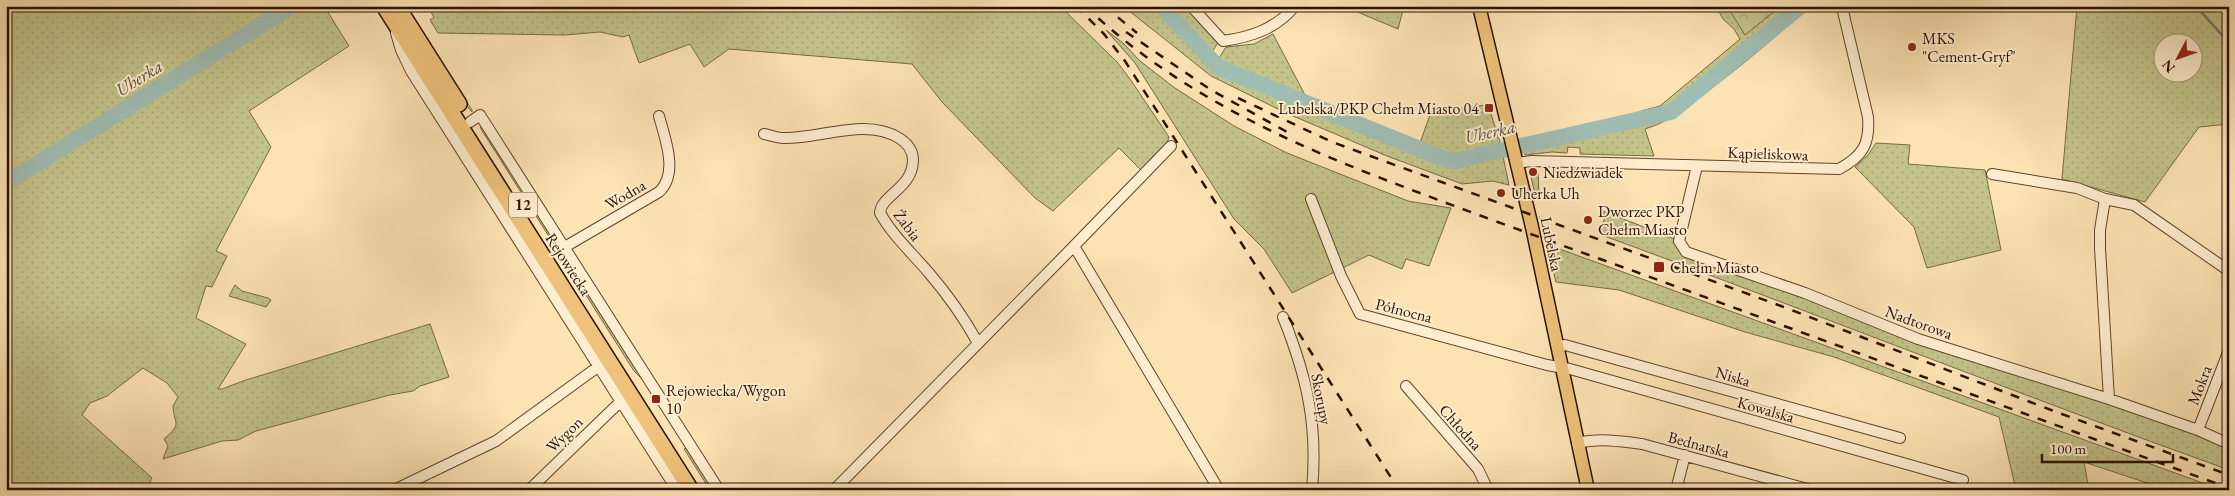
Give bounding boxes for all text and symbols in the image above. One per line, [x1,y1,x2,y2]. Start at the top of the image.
place label: MKS "Cement-Gryf" [1922,28,2016,67]
north arrow [2152,32,2202,82]
marker: MKS "Cement-Gryf" [1906,41,1918,53]
water label: Uherka [111,54,167,101]
text: N [2157,56,2179,77]
place label: Lubelska/PKP Chełm Miasto 04 [1278,98,1479,119]
marker: Lubelska/PKP Chełm Miasto 04 [1483,102,1495,114]
water label: Uherka [1462,115,1518,148]
street label: Kąpieliskowa [1727,142,1809,165]
place label: Niedźwiadek [1543,162,1623,183]
marker: Niedźwiadek [1527,166,1539,178]
street label: Wodna [601,174,650,215]
place label: Uherka Uh [1511,183,1580,204]
marker: Uherka Uh [1495,187,1507,199]
road number: 12 [509,192,537,218]
place label: Dworzec PKP Chełm Miasto [1598,201,1687,240]
street label: Żabia [889,205,927,246]
marker: Dworzec PKP Chełm Miasto [1582,214,1594,226]
street label: Lubelska [1536,215,1568,274]
street label: Rejowiecka [541,229,597,300]
place label: Chełm Miasto [1670,257,1759,278]
marker: Chełm Miasto [1652,260,1666,274]
street label: Północna [1373,293,1435,328]
street label: Nadtorowa [1882,301,1956,345]
street label: Niska [1713,361,1753,392]
street label: Mokra [2182,362,2217,408]
street label: Skorupy [1306,372,1337,427]
place label: Rejowiecka/Wygon 10 [666,380,787,419]
street label: Kowalska [1735,391,1798,428]
marker: Rejowiecka/Wygon 10 [650,393,662,405]
street label: Chłodna [1434,400,1487,455]
street label: Wygon [541,411,588,457]
street label: Bednarska [1666,426,1733,463]
scale bar [2042,431,2174,463]
text: 100 m [2050,439,2087,458]

